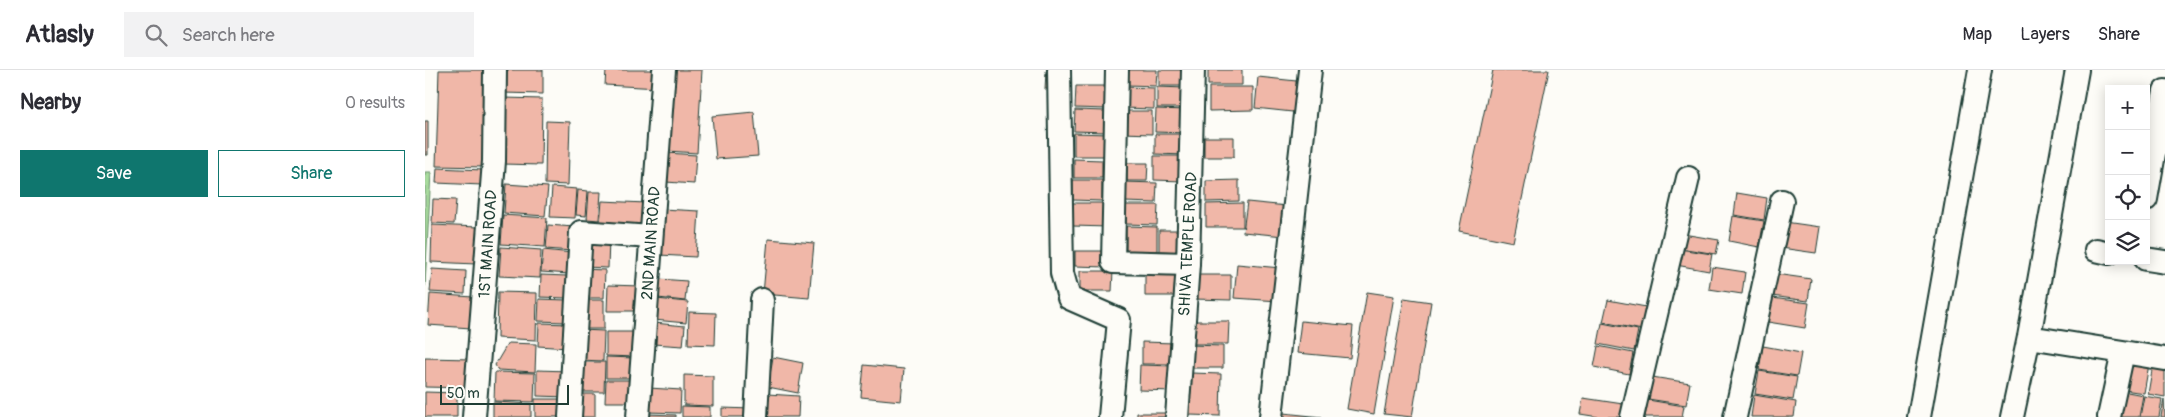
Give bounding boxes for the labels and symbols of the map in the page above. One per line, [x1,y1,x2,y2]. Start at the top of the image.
street label: SHIVA TEMPLE ROAD [1174,171,1202,317]
street label: 2ND MAIN ROAD [637,186,665,301]
street label: 1ST MAIN ROAD [474,189,502,299]
scale bar [440,382,569,405]

